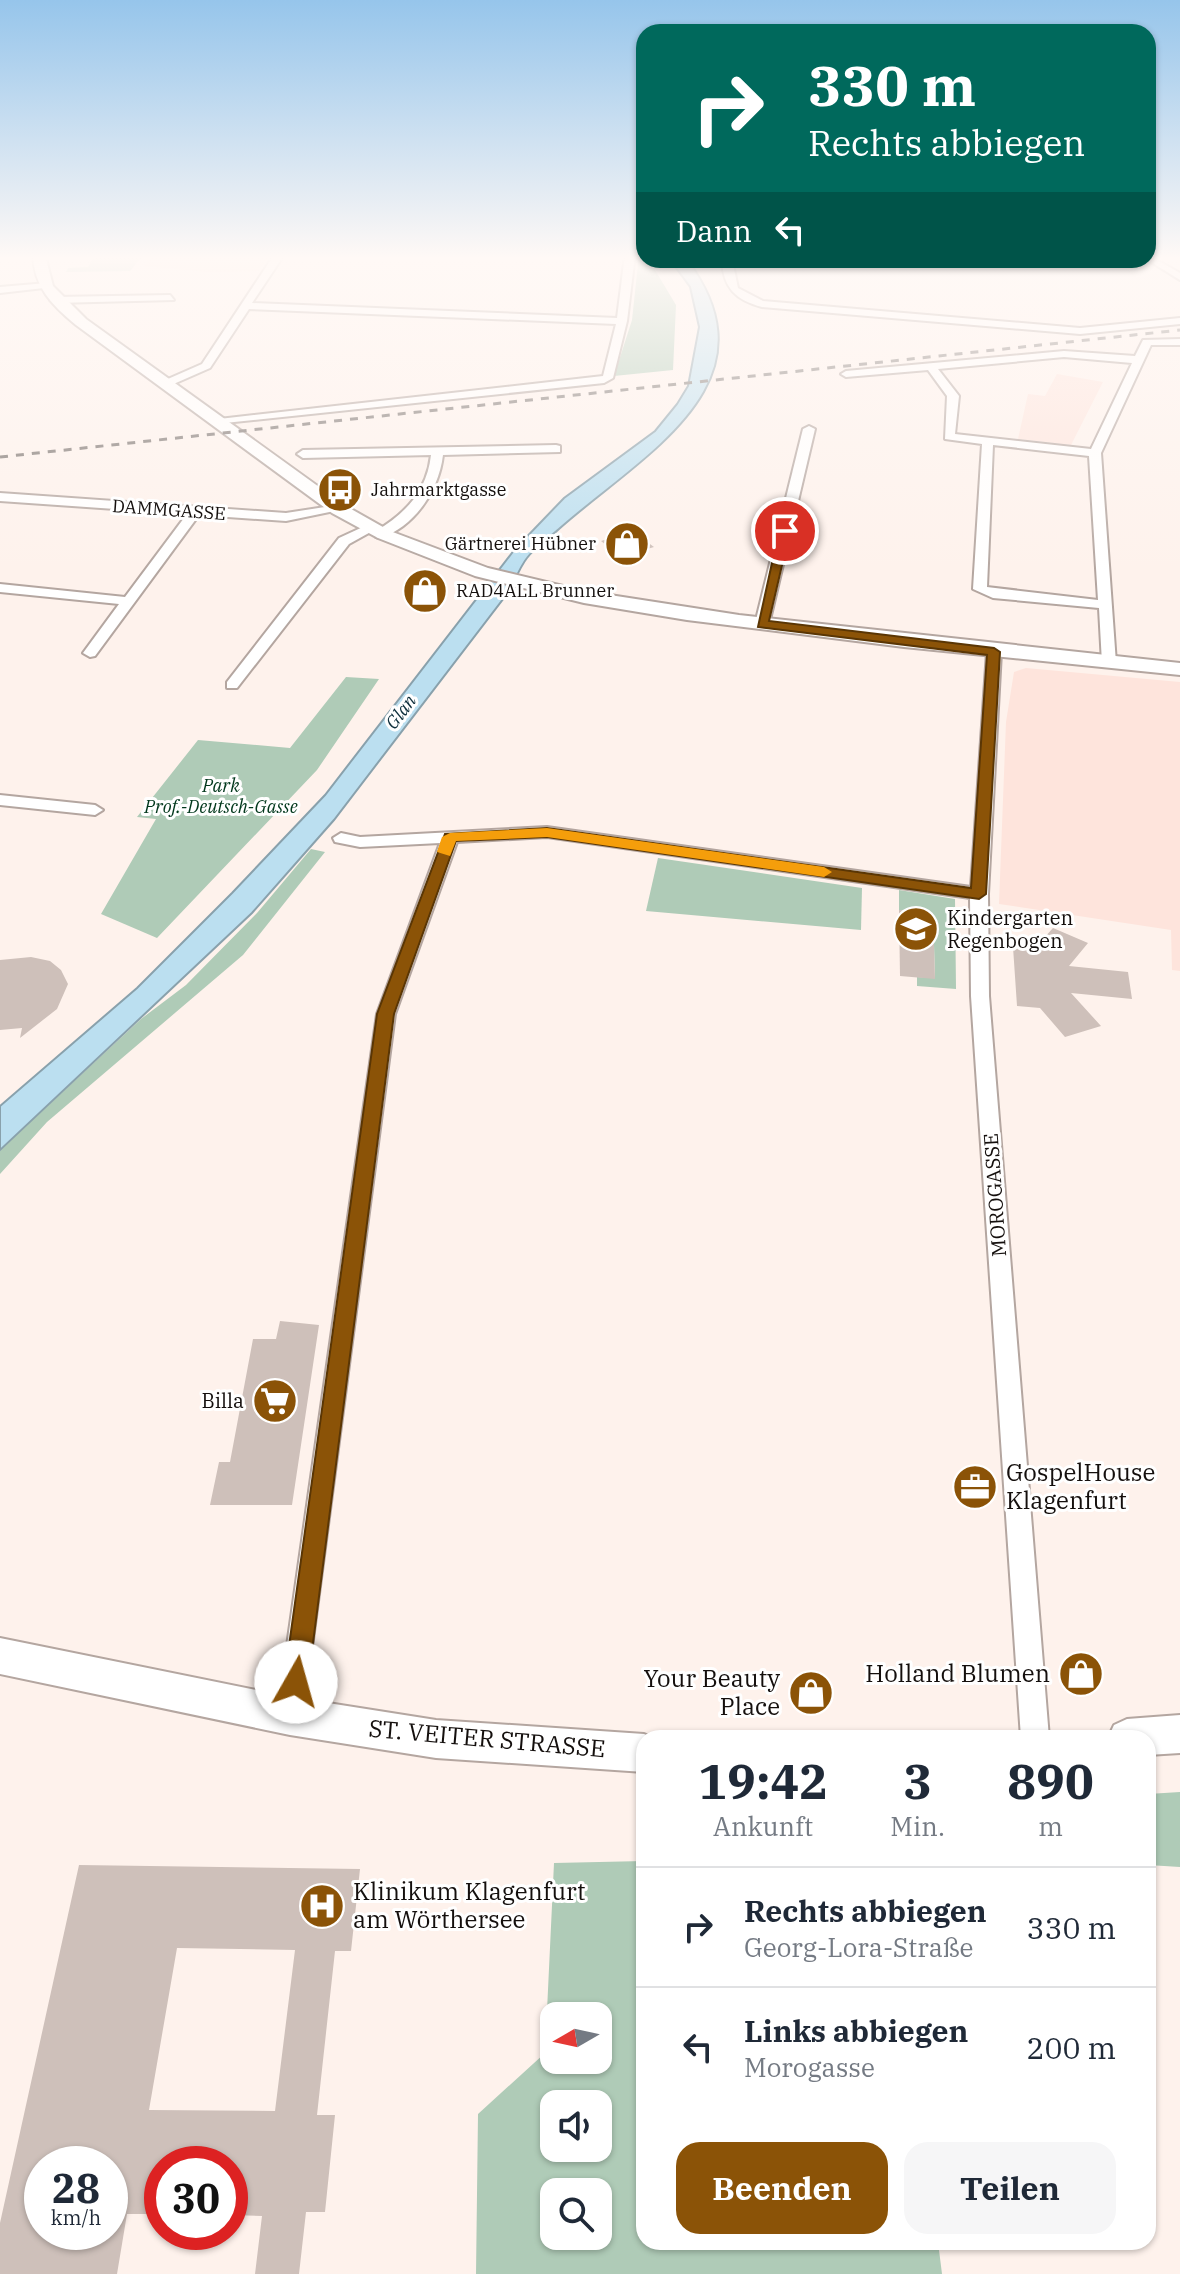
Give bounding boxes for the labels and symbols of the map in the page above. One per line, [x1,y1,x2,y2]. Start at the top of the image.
bus stop icon: Jahrmarktgasse [316,466,364,514]
place label: Jahrmarktgasse [371,478,506,501]
street label: DAMMGASSE [111,494,227,525]
pin [751,497,819,565]
shop icon: Gärtnerei Hübner [603,520,651,568]
place label: Gärtnerei Hübner [445,532,596,555]
shop icon: RAD4ALL Brunner [401,567,449,615]
place label: RAD4ALL Brunner [456,579,614,602]
water label: Glan [380,689,421,734]
park label: Park Prof.-Deutsch-Gasse [143,774,298,818]
place label: Kindergarten Regenbogen [947,904,1074,954]
school or university icon: Kindergarten Regenbogen [892,905,940,953]
street label: MOROGASSE [977,1132,1012,1258]
supermarket icon: Billa [251,1377,299,1425]
place label: Billa [201,1387,244,1414]
place label: GospelHouse Klagenfurt [1006,1456,1155,1516]
office icon: GospelHouse Klagenfurt [951,1463,999,1511]
position arrow [254,1640,338,1724]
shop icon: Holland Blumen [1057,1650,1105,1698]
place label: Holland Blumen [865,1657,1050,1689]
place label: Your Beauty Place [644,1662,780,1722]
shop icon: Your Beauty Place [787,1669,835,1717]
street label: ST. VEITER STRASSE [367,1712,607,1764]
place label: Klinikum Klagenfurt am Wörthersee [353,1875,585,1935]
hospital icon: Klinikum Klagenfurt am Wörthersee [298,1882,346,1930]
north arrow [540,2002,612,2074]
speed limit sign: 30 [144,2146,248,2250]

